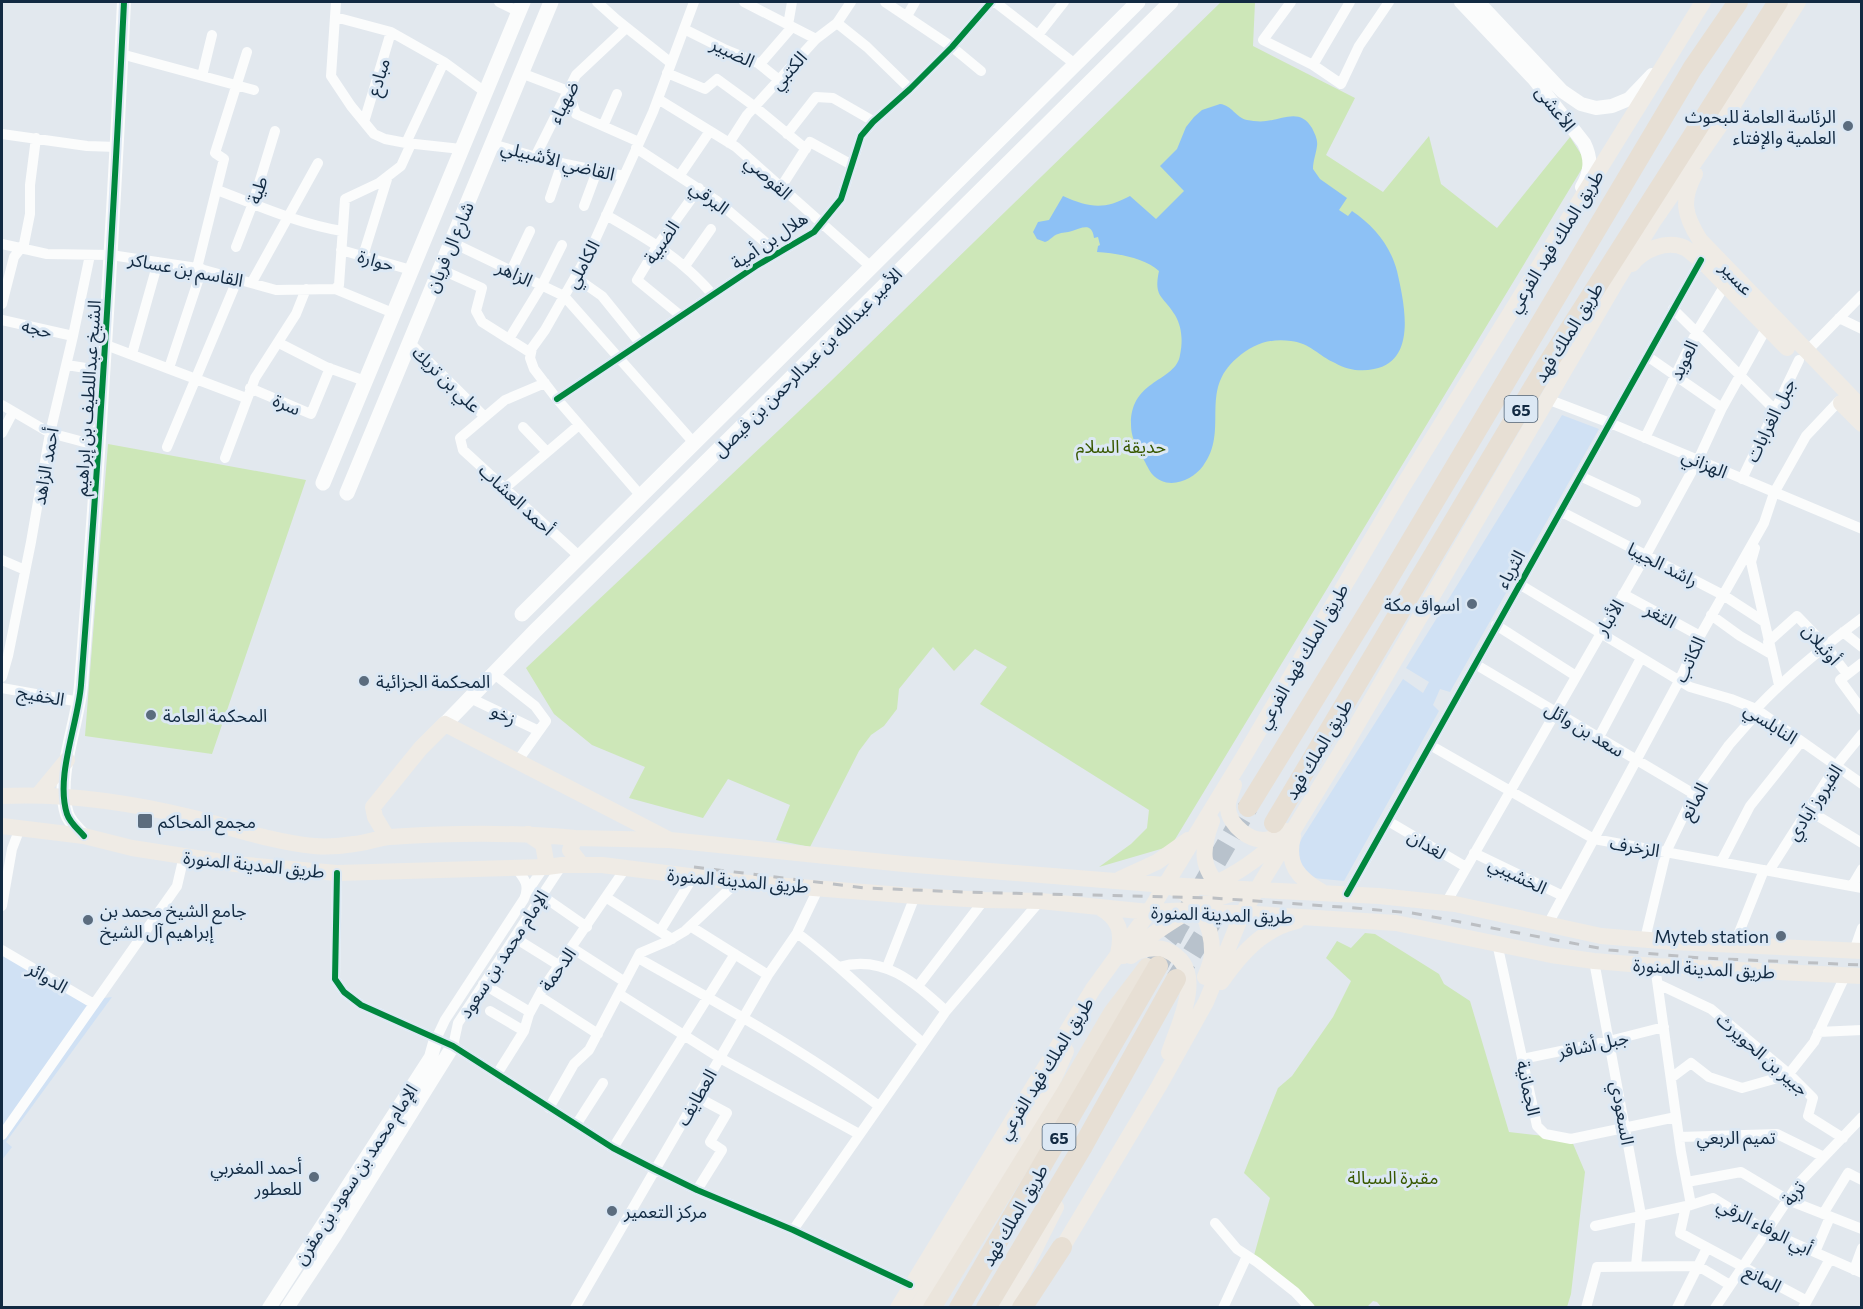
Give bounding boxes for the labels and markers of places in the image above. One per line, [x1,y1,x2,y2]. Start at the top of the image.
place label: الرئاسة العامة للبحوث العلمية والإفتاء [1685,105,1836,150]
marker: الرئاسة العامة للبحوث العلمية والإفتاء [1841,119,1855,133]
place label: اسواق مكة [1384,593,1460,616]
marker: اسواق مكة [1465,597,1479,611]
place label: المحكمة الجزائية [376,670,490,693]
marker: المحكمة الجزائية [357,674,371,688]
place label: المحكمة العامة [163,704,267,726]
marker: المحكمة العامة [144,708,158,722]
place label: مجمع المحاكم [158,810,256,836]
marker: مجمع المحاكم [136,812,154,830]
place label: جامع الشيخ محمد بن إبراهيم آل الشيخ [100,899,247,945]
marker: جامع الشيخ محمد بن إبراهيم آل الشيخ [81,913,95,927]
place label: Myteb station [1654,925,1769,947]
marker: Myteb station [1774,929,1788,943]
place label: أحمد المغربي للعطور [210,1156,302,1200]
marker: أحمد المغربي للعطور [307,1170,321,1184]
place label: مركز التعمير [623,1200,707,1223]
marker: مركز التعمير [605,1204,619,1218]

